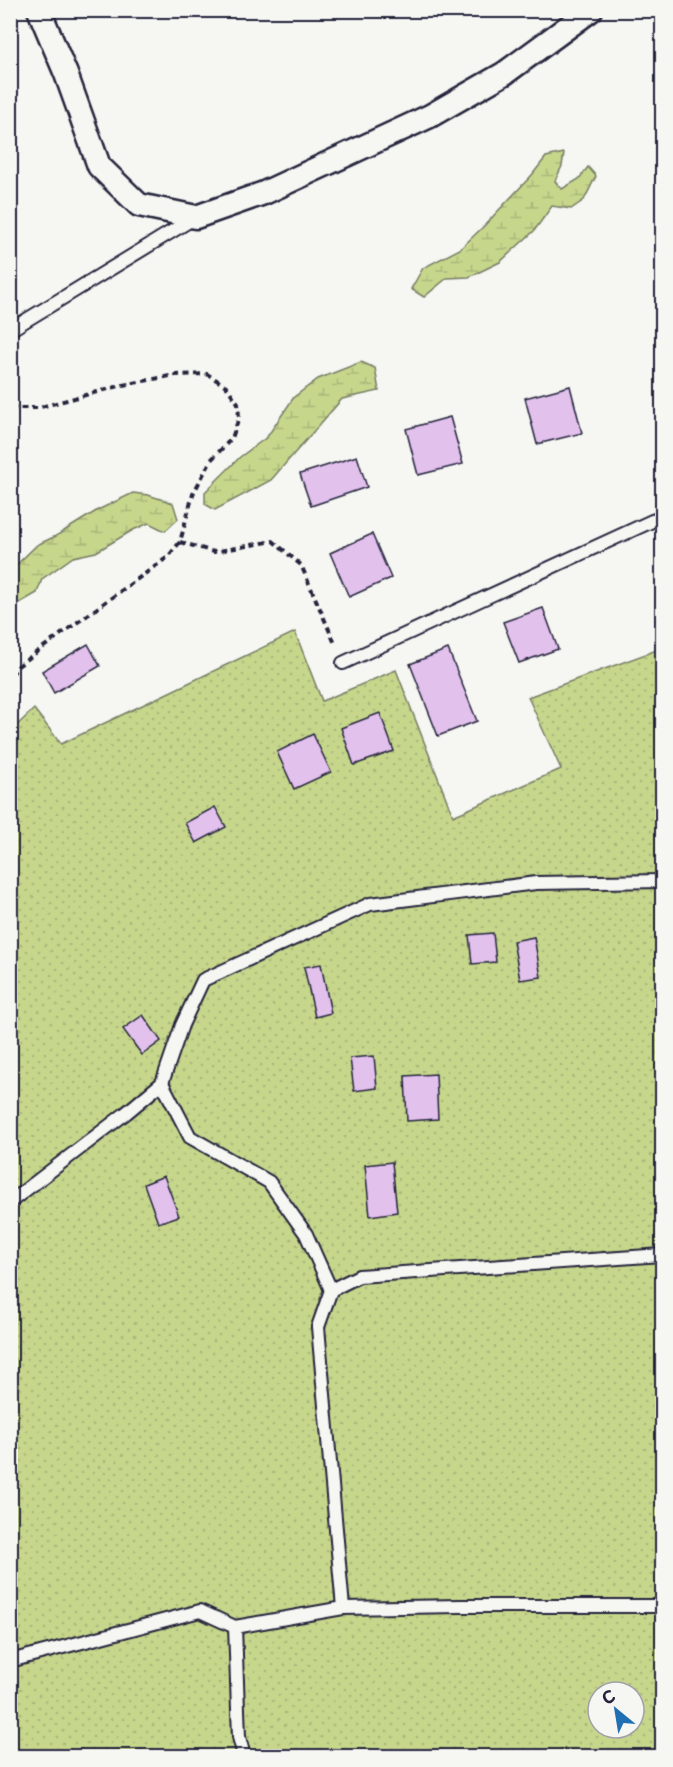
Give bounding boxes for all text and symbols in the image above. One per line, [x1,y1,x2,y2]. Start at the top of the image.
north arrow [586,1680,646,1740]
text: С [597,1683,619,1710]

